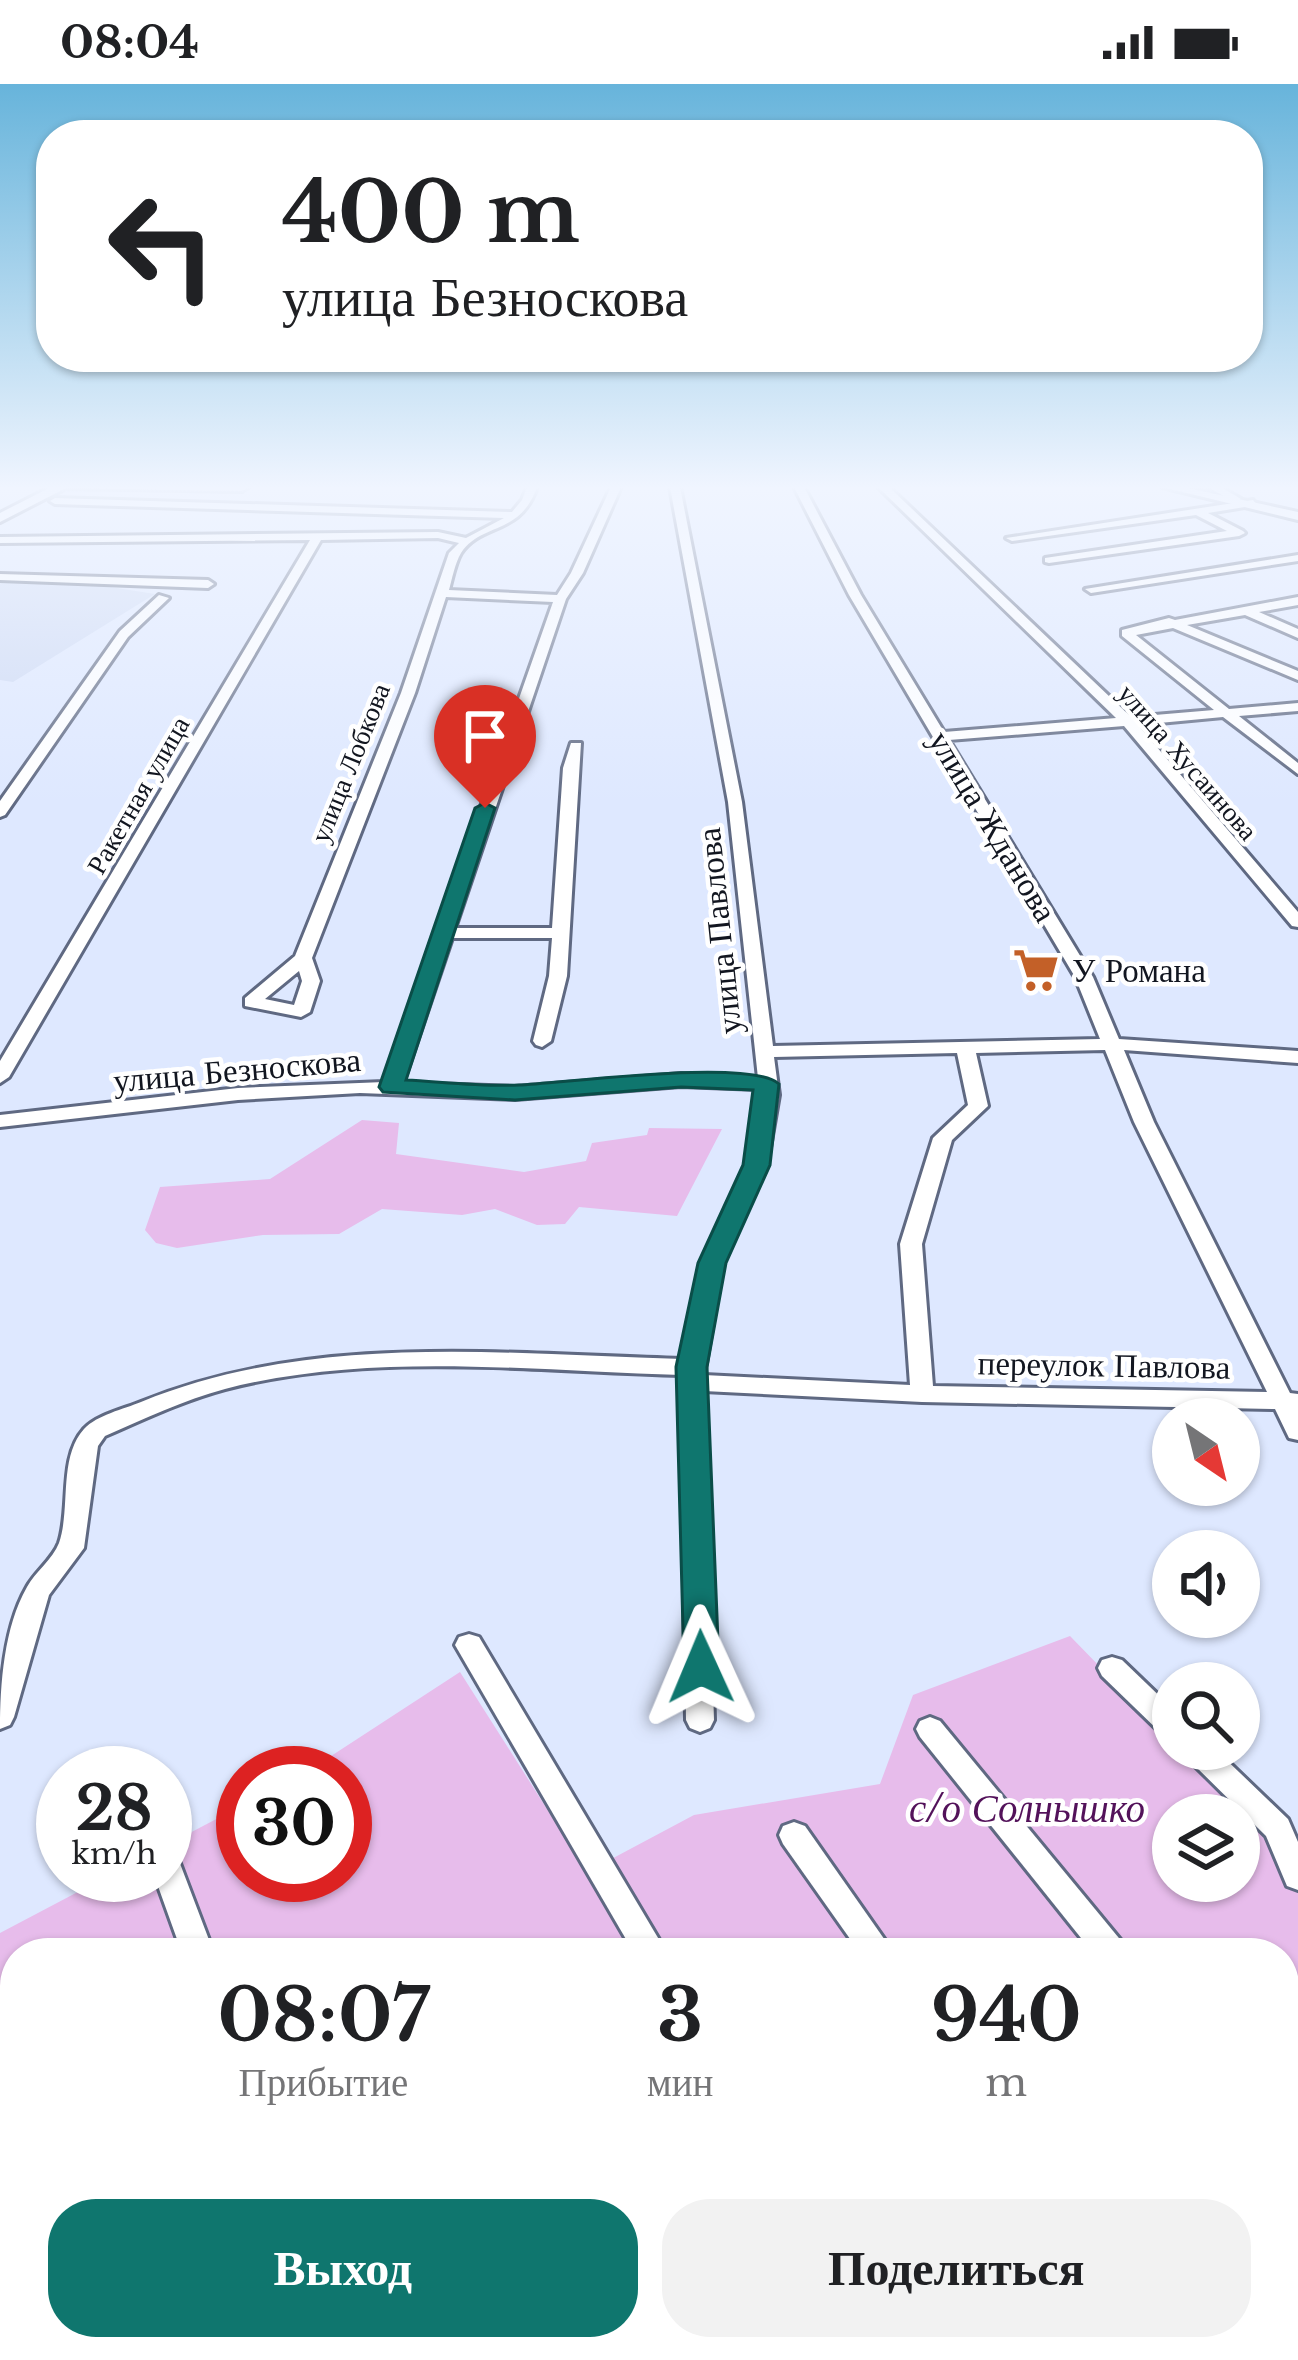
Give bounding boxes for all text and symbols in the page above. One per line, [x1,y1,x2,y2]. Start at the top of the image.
text: 08:04 [60,14,199,70]
text: 400 m [282,161,580,265]
icon: left [84,168,240,324]
text: улица Безноскова [282,264,688,331]
street label: улица Хусаинова [1111,677,1265,847]
street label: улица Лобкова [303,678,397,847]
pin [434,685,536,808]
icon: arrive [452,703,518,769]
street label: Ракетная улица [80,710,196,880]
street label: улица Жданова [920,723,1066,929]
street label: улица Павлова [688,825,750,1036]
supermarket icon: У Романа [1011,945,1061,995]
place label: У Романа [1072,950,1206,991]
street label: улица Безноскова [112,1039,363,1101]
street label: переулок Павлова [977,1342,1231,1388]
north arrow [1152,1398,1260,1506]
map controls [1152,1398,1260,1902]
button: sound [1152,1530,1260,1638]
position arrow [638,1604,764,1730]
button: search [1152,1662,1260,1770]
speed limit sign: 30 [216,1746,372,1902]
text: 28 [75,1772,153,1846]
park label: с/о Солнышко [909,1784,1145,1833]
button: layers [1152,1794,1260,1902]
text: km/h [71,1835,157,1872]
text: 08:07 [217,1971,430,2060]
text: 3 [657,1971,703,2060]
text: 940 [931,1971,1082,2060]
text: Прибытие [239,2058,408,2107]
text: мин [647,2058,713,2107]
text: m [985,2058,1027,2107]
button: Выход [48,2199,638,2337]
button: Поделиться [662,2199,1251,2337]

